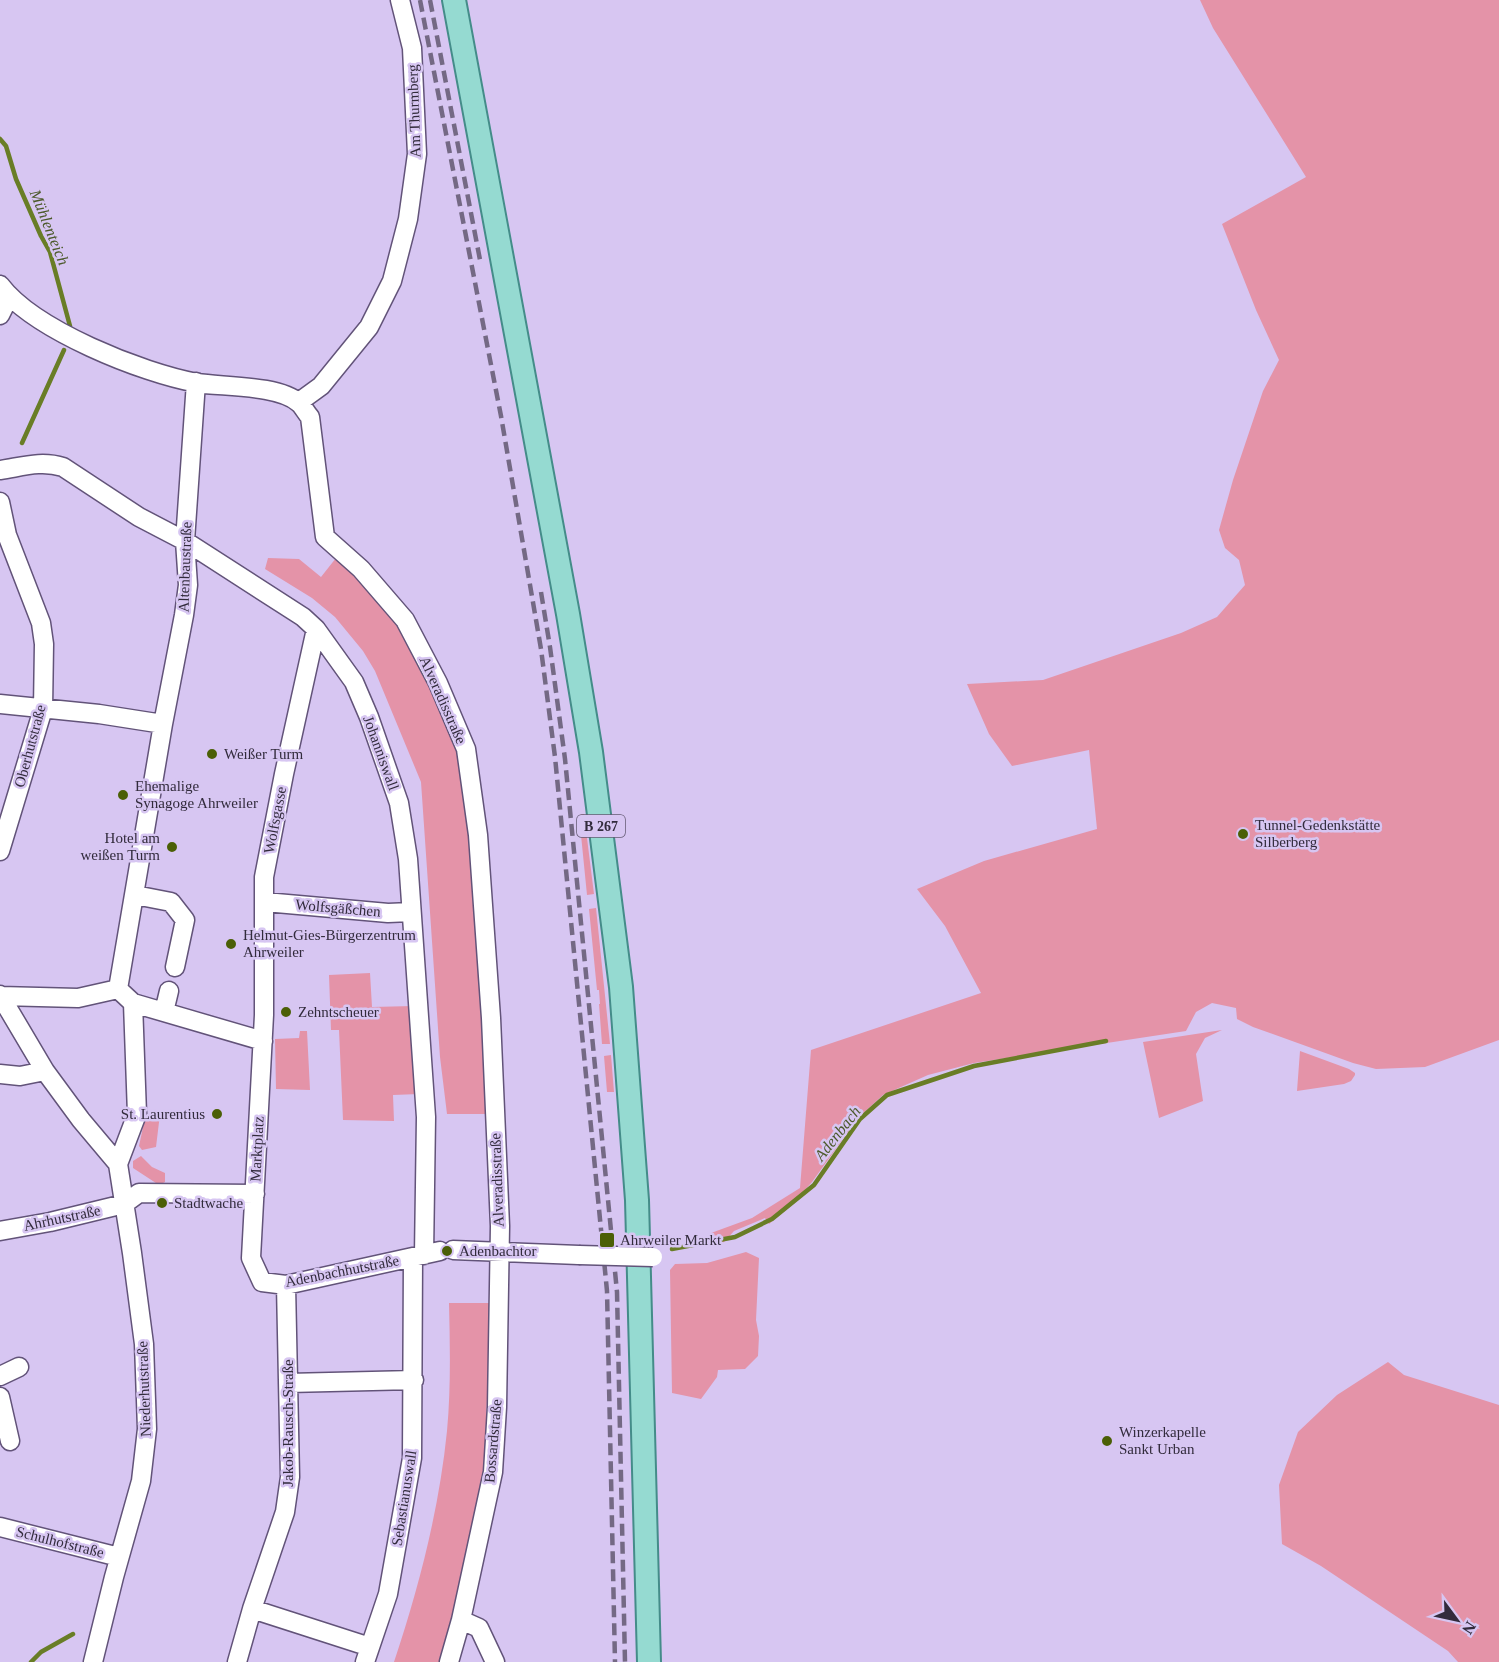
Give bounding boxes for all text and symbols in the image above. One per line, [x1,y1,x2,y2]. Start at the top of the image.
street label: Am Thurmberg [404,64,424,158]
water label: Mühlenteich [26,186,72,267]
street label: Altenbaustraße [175,521,195,613]
street label: Alveradisstraße [417,654,470,747]
street label: Oberhutstraße [11,703,49,789]
street label: Johanniswall [360,713,402,793]
place label: Weißer Turm [224,746,304,762]
marker: Weißer Turm [205,747,219,761]
place label: Ehemalige Synagoge Ahrweiler [135,778,258,811]
street label: Wolfsgasse [261,785,289,855]
marker: Ehemalige Synagoge Ahrweiler [116,788,130,802]
road number: B 267 [577,815,625,837]
place label: Tunnel-Gedenkstätte Silberberg [1255,817,1381,850]
marker: Tunnel-Gedenkstätte Silberberg [1236,827,1250,841]
place label: Hotel am weißen Turm [80,830,160,863]
marker: Hotel am weißen Turm [165,840,179,854]
street label: Wolfsgäßchen [295,896,382,920]
place label: Helmut-Gies-Bürgerzentrum Ahrweiler [243,927,416,960]
marker: Helmut-Gies-Bürgerzentrum Ahrweiler [224,937,238,951]
place label: Zehntscheuer [298,1004,379,1020]
marker: Zehntscheuer [279,1005,293,1019]
water label: Adenbach [810,1103,864,1165]
place label: St. Laurentius [121,1106,205,1122]
marker: St. Laurentius [210,1107,224,1121]
street label: Marktplatz [247,1115,267,1182]
street label: Alveradisstraße [487,1132,507,1227]
place label: Stadtwache [174,1195,243,1211]
marker: Stadtwache [155,1196,169,1210]
street label: Ahrhutstraße [22,1202,102,1234]
marker: Ahrweiler Markt [598,1231,616,1249]
place label: Ahrweiler Markt [620,1232,722,1248]
place label: Adenbachtor [459,1243,536,1259]
marker: Adenbachtor [440,1244,454,1258]
street label: Adenbachhutstraße [284,1252,401,1290]
street label: Niederhutstraße [134,1341,154,1437]
street label: Jakob-Rausch-Straße [280,1359,296,1487]
street label: Bossardstraße [481,1398,505,1484]
place label: Winzerkapelle Sankt Urban [1119,1424,1206,1457]
marker: Winzerkapelle Sankt Urban [1100,1434,1114,1448]
street label: Sebastianuswall [389,1449,419,1547]
street label: Schulhofstraße [14,1523,106,1561]
north arrow [1427,1590,1487,1650]
text: N [1459,1618,1479,1638]

